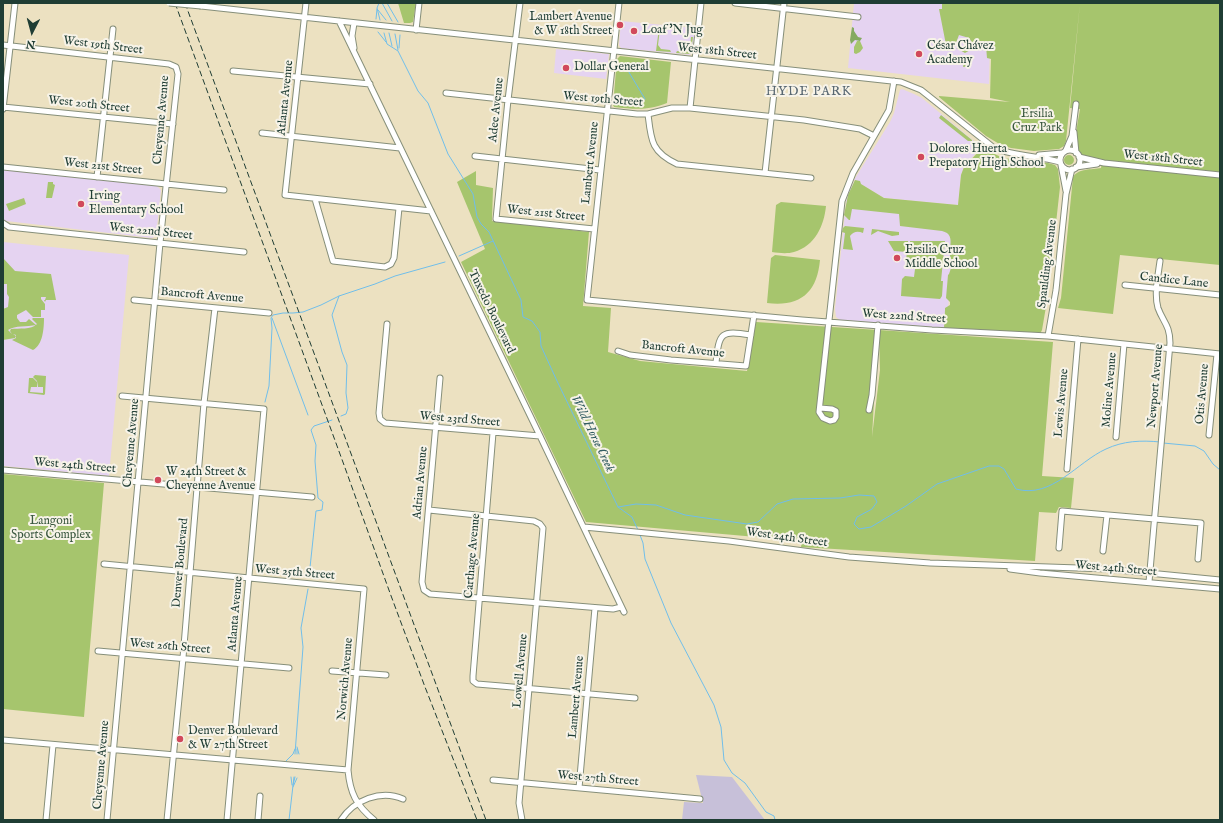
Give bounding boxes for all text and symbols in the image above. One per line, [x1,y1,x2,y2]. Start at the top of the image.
place label: Lambert Avenue & W 18th Street [529,11,612,39]
north arrow [12,12,52,52]
marker: Lambert Avenue & W 18th Street [615,20,625,30]
place label: Loaf 'N Jug [642,24,703,38]
marker: Loaf 'N Jug [629,26,639,36]
street label: West 19th Street [62,34,144,58]
text: N [25,36,36,51]
place label: César Chávez Academy [927,40,994,68]
street label: West 18th Street [677,41,757,63]
marker: César Chávez Academy [914,49,924,59]
street label: Atlanta Avenue [275,60,297,136]
place label: Dollar General [574,61,649,75]
marker: Dollar General [561,63,571,73]
street label: Cheyenne Avenue [151,75,173,165]
street label: Adee Avenue [486,77,508,143]
district label: HYDE PARK [766,84,852,100]
street label: West 19th Street [563,89,643,111]
street label: West 20th Street [48,94,130,116]
park label: Ersilia Cruz Park [1012,108,1062,136]
street label: Lambert Avenue [580,121,602,205]
place label: Dolores Huerta Prepatory High School [929,143,1044,171]
street label: West 18th Street [1123,148,1203,170]
marker: Dolores Huerta Prepatory High School [916,152,926,162]
street label: West 21st Street [63,156,143,178]
place label: Irving Elementary School [89,190,183,218]
marker: Irving Elementary School [76,199,86,209]
street label: West 21st Street [506,203,586,225]
street label: Spaulding Avenue [1035,219,1061,309]
street label: West 22nd Street [109,220,193,244]
place label: Ersilia Cruz Middle School [905,244,977,272]
marker: Ersilia Cruz Middle School [892,253,902,263]
street label: Tuxedo Boulevard [465,268,517,356]
street label: Candice Lane [1139,270,1209,292]
street label: Bancroft Avenue [160,285,244,307]
street label: West 22nd Street [862,307,946,327]
street label: Bancroft Avenue [641,338,725,362]
street label: Newport Avenue [1145,343,1167,429]
street label: Moline Avenue [1100,352,1120,428]
street label: Otis Avenue [1193,363,1213,425]
street label: Lewis Avenue [1052,368,1072,438]
water label: Wild Horse Creek [567,393,617,475]
street label: Cheyenne Avenue [121,398,143,488]
street label: West 23rd Street [419,409,501,431]
street label: Adrian Avenue [411,446,431,520]
street label: West 24th Street [34,455,116,477]
place label: W 24th Street & Cheyenne Avenue [166,466,255,494]
marker: W 24th Street & Cheyenne Avenue [153,475,163,485]
street label: Carthage Avenue [462,513,484,599]
park label: Langoni Sports Complex [11,515,91,543]
street label: Denver Boulevard [170,518,192,608]
street label: West 24th Street [746,525,828,551]
street label: West 24th Street [1075,558,1157,580]
street label: West 25th Street [254,562,336,584]
street label: Atlanta Avenue [226,576,246,652]
street label: Lowell Avenue [511,633,531,709]
street label: West 26th Street [129,636,211,658]
street label: Norwich Avenue [335,637,357,721]
street label: Lambert Avenue [566,655,588,739]
street label: Cheyenne Avenue [91,720,113,810]
place label: Denver Boulevard & W 27th Street [188,725,278,753]
marker: Denver Boulevard & W 27th Street [175,734,185,744]
street label: West 27th Street [557,768,639,790]

